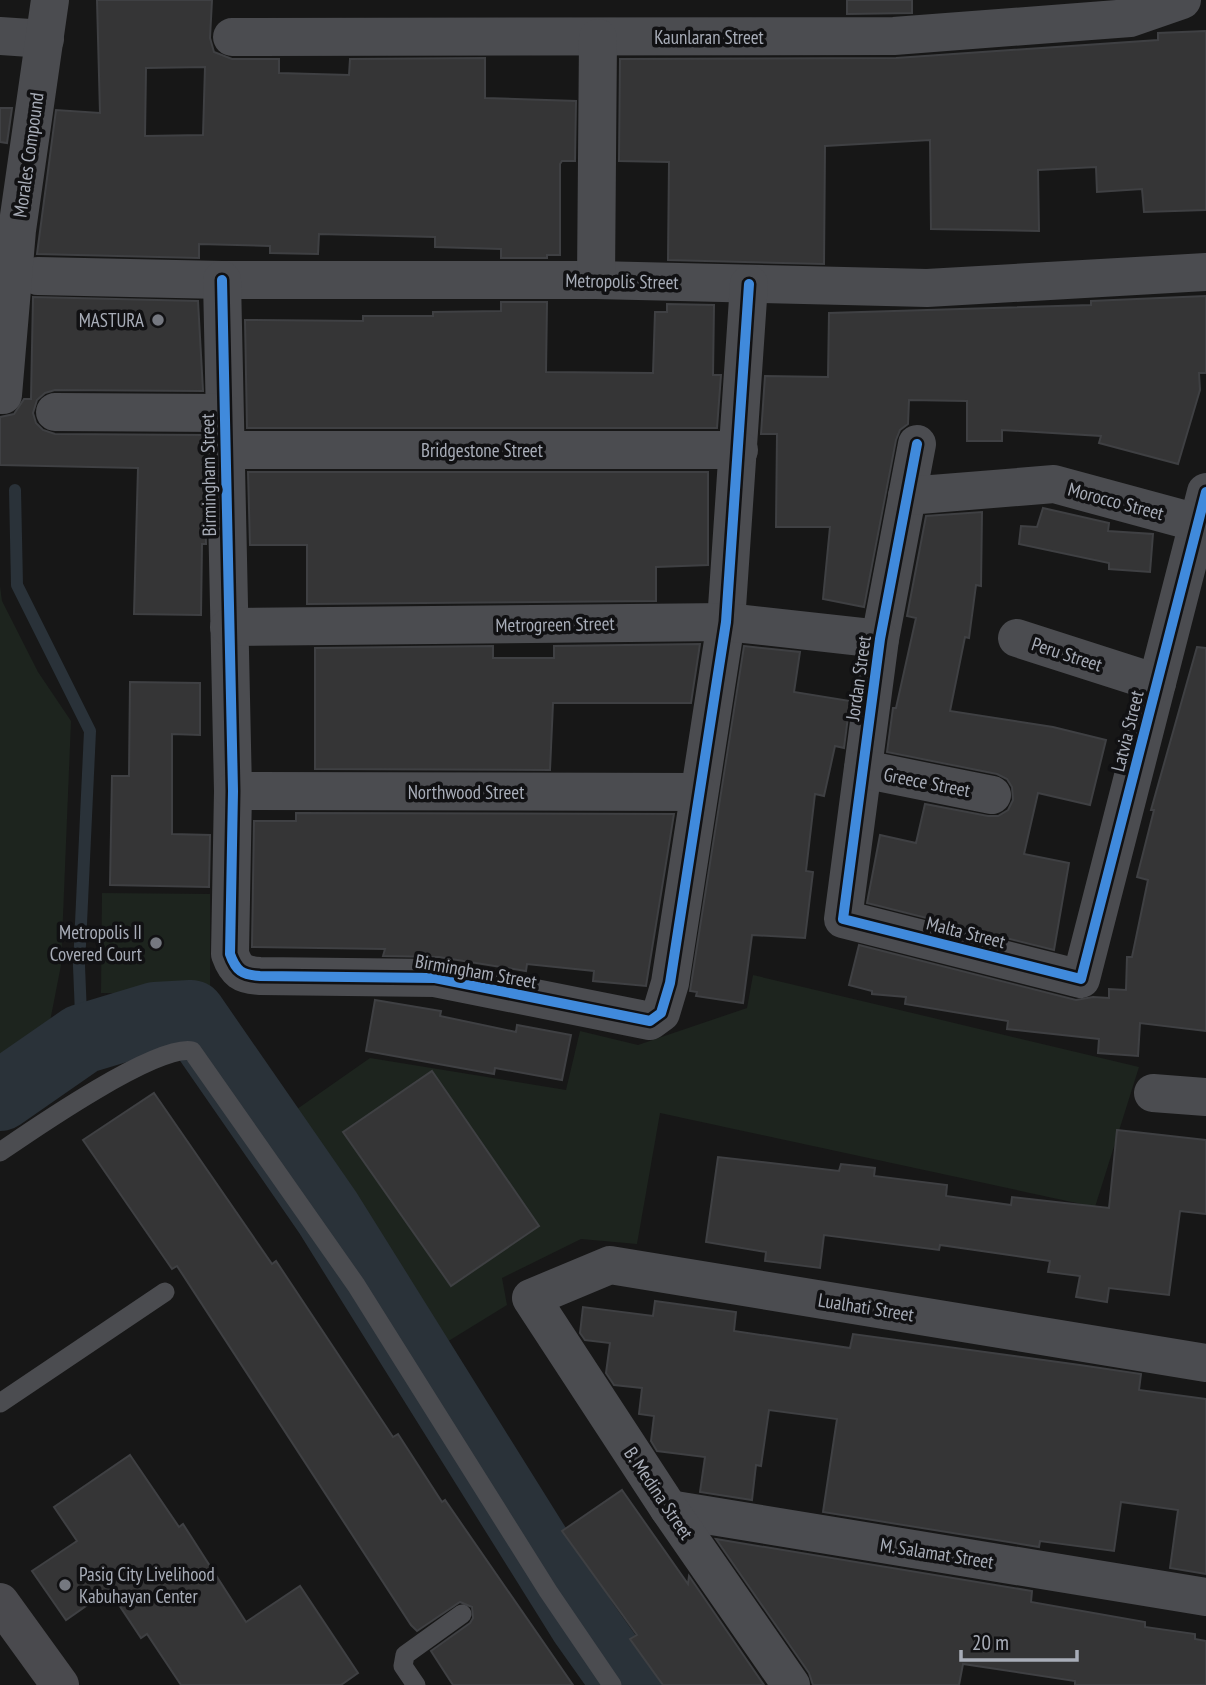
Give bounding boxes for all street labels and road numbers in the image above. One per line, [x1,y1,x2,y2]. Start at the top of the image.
street label: Kaunlaran Street [654,25,765,49]
street label: Morales Compound [7,91,49,219]
street label: Metropolis Street [565,268,680,294]
street label: Birmingham Street [195,413,221,537]
street label: Bridgestone Street [421,438,544,462]
street label: Morocco Street [1065,477,1167,525]
street label: Metrogreen Street [495,611,616,637]
street label: Peru Street [1029,631,1106,677]
street label: Jordan Street [840,633,876,723]
street label: Latvia Street [1105,687,1149,774]
street label: Greece Street [882,762,973,802]
street label: Northwood Street [408,780,525,804]
street label: Malta Street [924,911,1009,954]
street label: Birmingham Street [413,949,539,994]
street label: Lualhati Street [816,1288,916,1327]
street label: B. Medina Street [619,1442,699,1545]
street label: M. Salamat Street [879,1532,996,1574]

